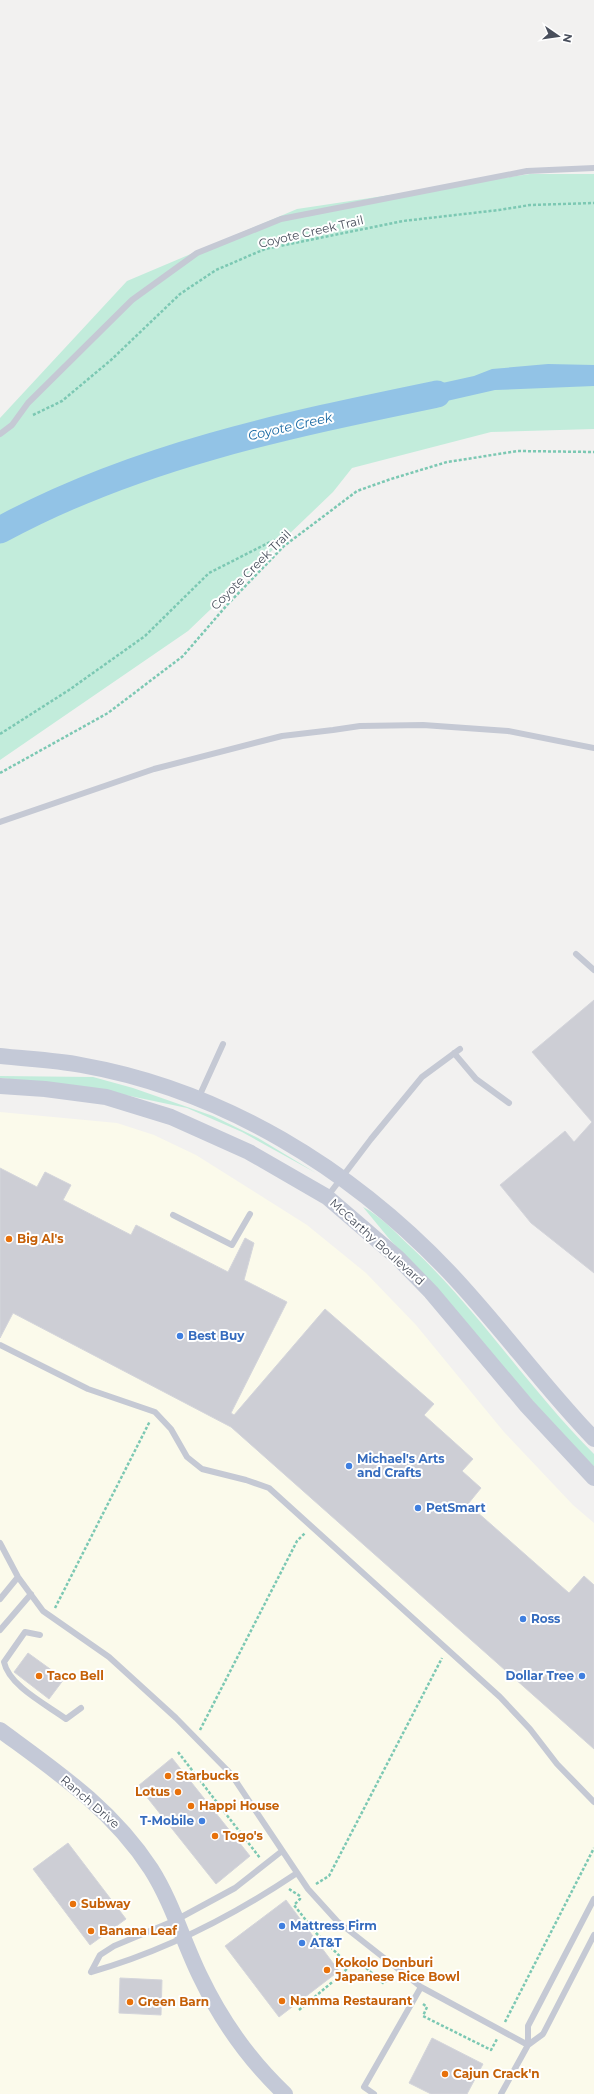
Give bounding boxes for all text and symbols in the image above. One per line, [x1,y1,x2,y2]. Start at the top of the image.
north arrow [538,16,578,56]
text: N [560,32,576,44]
street label: Coyote Creek Trail [257,212,365,251]
water label: Coyote Creek [246,408,335,443]
street label: Coyote Creek Trail [207,526,294,613]
street label: McCarthy Boulevard [327,1195,428,1288]
place label: Big Al's [17,1231,64,1246]
marker: Big Al's [4,1234,14,1244]
place label: Best Buy [188,1328,245,1343]
marker: Best Buy [175,1331,185,1341]
place label: Michael's Arts and Crafts [357,1451,445,1480]
marker: Michael's Arts and Crafts [344,1461,354,1471]
place label: PetSmart [426,1500,486,1515]
marker: PetSmart [413,1503,423,1513]
place label: Ross [531,1611,561,1626]
marker: Ross [518,1614,528,1624]
place label: Taco Bell [47,1668,104,1683]
place label: Dollar Tree [506,1668,574,1683]
marker: Taco Bell [34,1671,44,1681]
marker: Dollar Tree [577,1671,587,1681]
place label: Starbucks [176,1768,239,1783]
marker: Starbucks [163,1771,173,1781]
street label: Ranch Drive [58,1772,123,1831]
place label: Lotus [135,1784,171,1799]
marker: Lotus [173,1787,183,1797]
place label: Happi House [199,1798,280,1813]
marker: Happi House [186,1801,196,1811]
place label: T-Mobile [140,1813,194,1828]
marker: T-Mobile [197,1816,207,1826]
place label: Togo's [223,1828,263,1843]
marker: Togo's [210,1831,220,1841]
place label: Subway [81,1896,131,1911]
marker: Subway [68,1899,78,1909]
place label: Mattress Firm [290,1918,377,1933]
marker: Mattress Firm [277,1921,287,1931]
place label: Banana Leaf [99,1923,178,1938]
marker: Banana Leaf [86,1926,96,1936]
place label: AT&T [309,1935,342,1950]
marker: AT&T [297,1938,307,1948]
place label: Kokolo Donburi Japanese Rice Bowl [334,1955,460,1984]
marker: Kokolo Donburi Japanese Rice Bowl [322,1965,332,1975]
place label: Namma Restaurant [290,1993,413,2008]
place label: Green Barn [138,1994,209,2009]
marker: Namma Restaurant [277,1996,287,2006]
marker: Green Barn [125,1997,135,2007]
place label: Cajun Crack'n [453,2066,539,2081]
marker: Cajun Crack'n [440,2069,450,2079]

